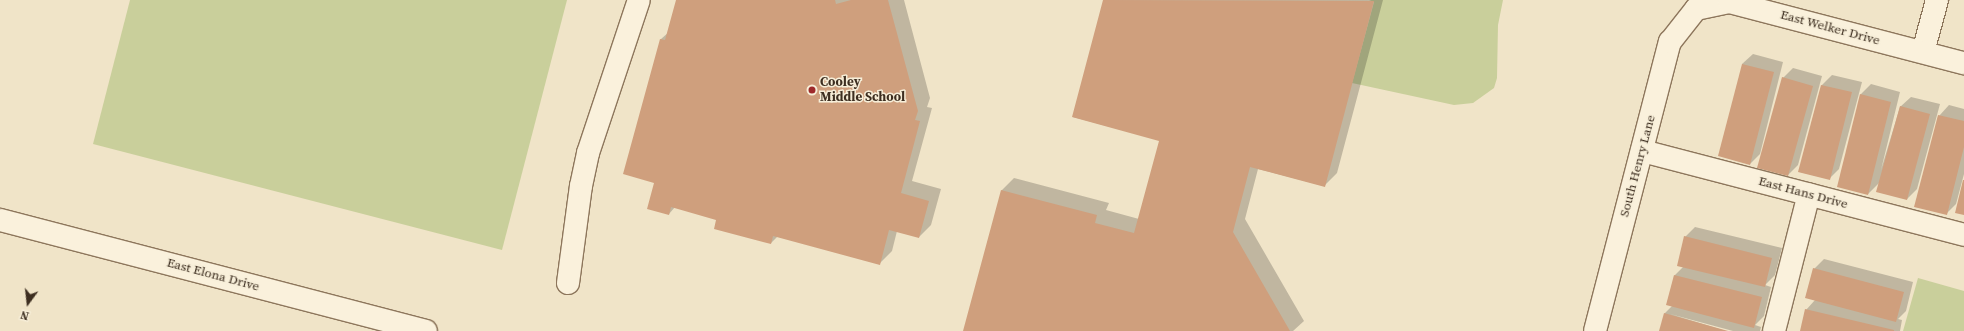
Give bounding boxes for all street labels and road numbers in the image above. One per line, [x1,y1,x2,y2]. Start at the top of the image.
street label: East Welker Drive [1778,7,1882,49]
street label: South Henry Lane [1617,113,1659,219]
street label: East Hans Drive [1757,174,1849,212]
street label: East Elona Drive [165,255,261,295]

